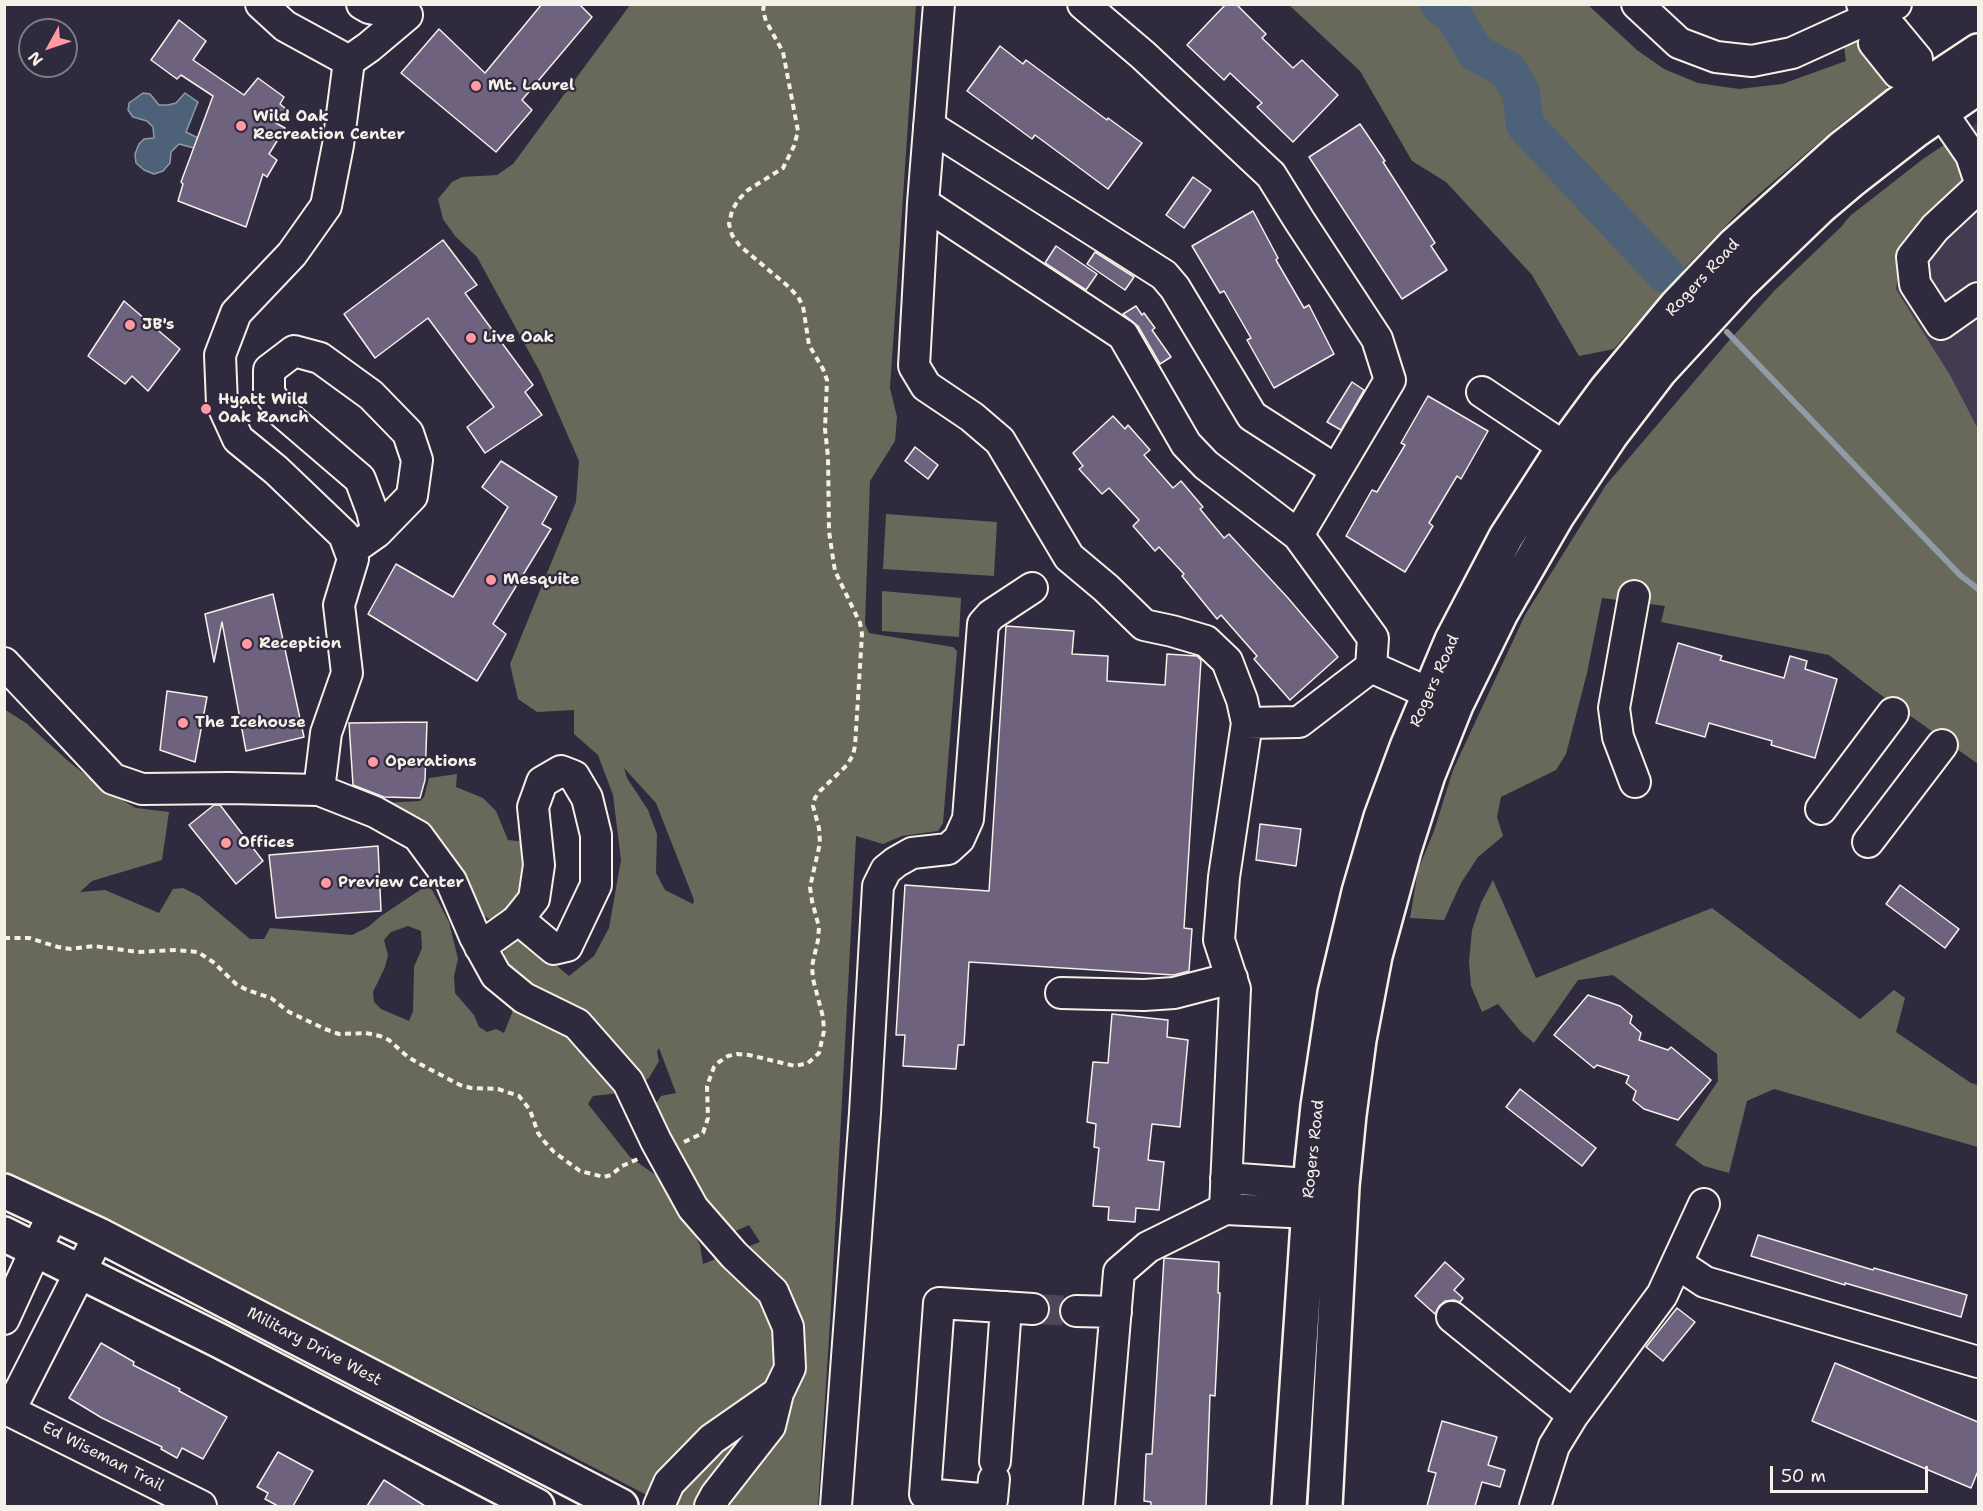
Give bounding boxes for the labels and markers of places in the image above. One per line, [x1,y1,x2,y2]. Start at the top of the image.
place label: Mt. Laurel [488,76,575,96]
marker: Mt. Laurel [469,79,483,93]
place label: Wild Oak Recreation Center [253,107,405,145]
marker: Wild Oak Recreation Center [234,119,248,133]
place label: JB's [142,315,174,335]
marker: JB's [123,318,137,332]
place label: Live Oak [483,328,554,348]
marker: Live Oak [464,331,478,345]
place label: Hyatt Wild Oak Ranch [218,390,309,428]
marker: Hyatt Wild Oak Ranch [199,402,213,416]
place label: Mesquite [503,570,580,590]
marker: Mesquite [484,573,498,587]
place label: Reception [259,634,341,654]
marker: Reception [240,637,254,651]
place label: The Icehouse [195,713,306,733]
marker: The Icehouse [176,716,190,730]
place label: Operations [385,752,477,772]
marker: Operations [366,755,380,769]
place label: Offices [238,833,295,853]
marker: Offices [219,836,233,850]
place label: Preview Center [338,873,464,893]
marker: Preview Center [319,876,333,890]

